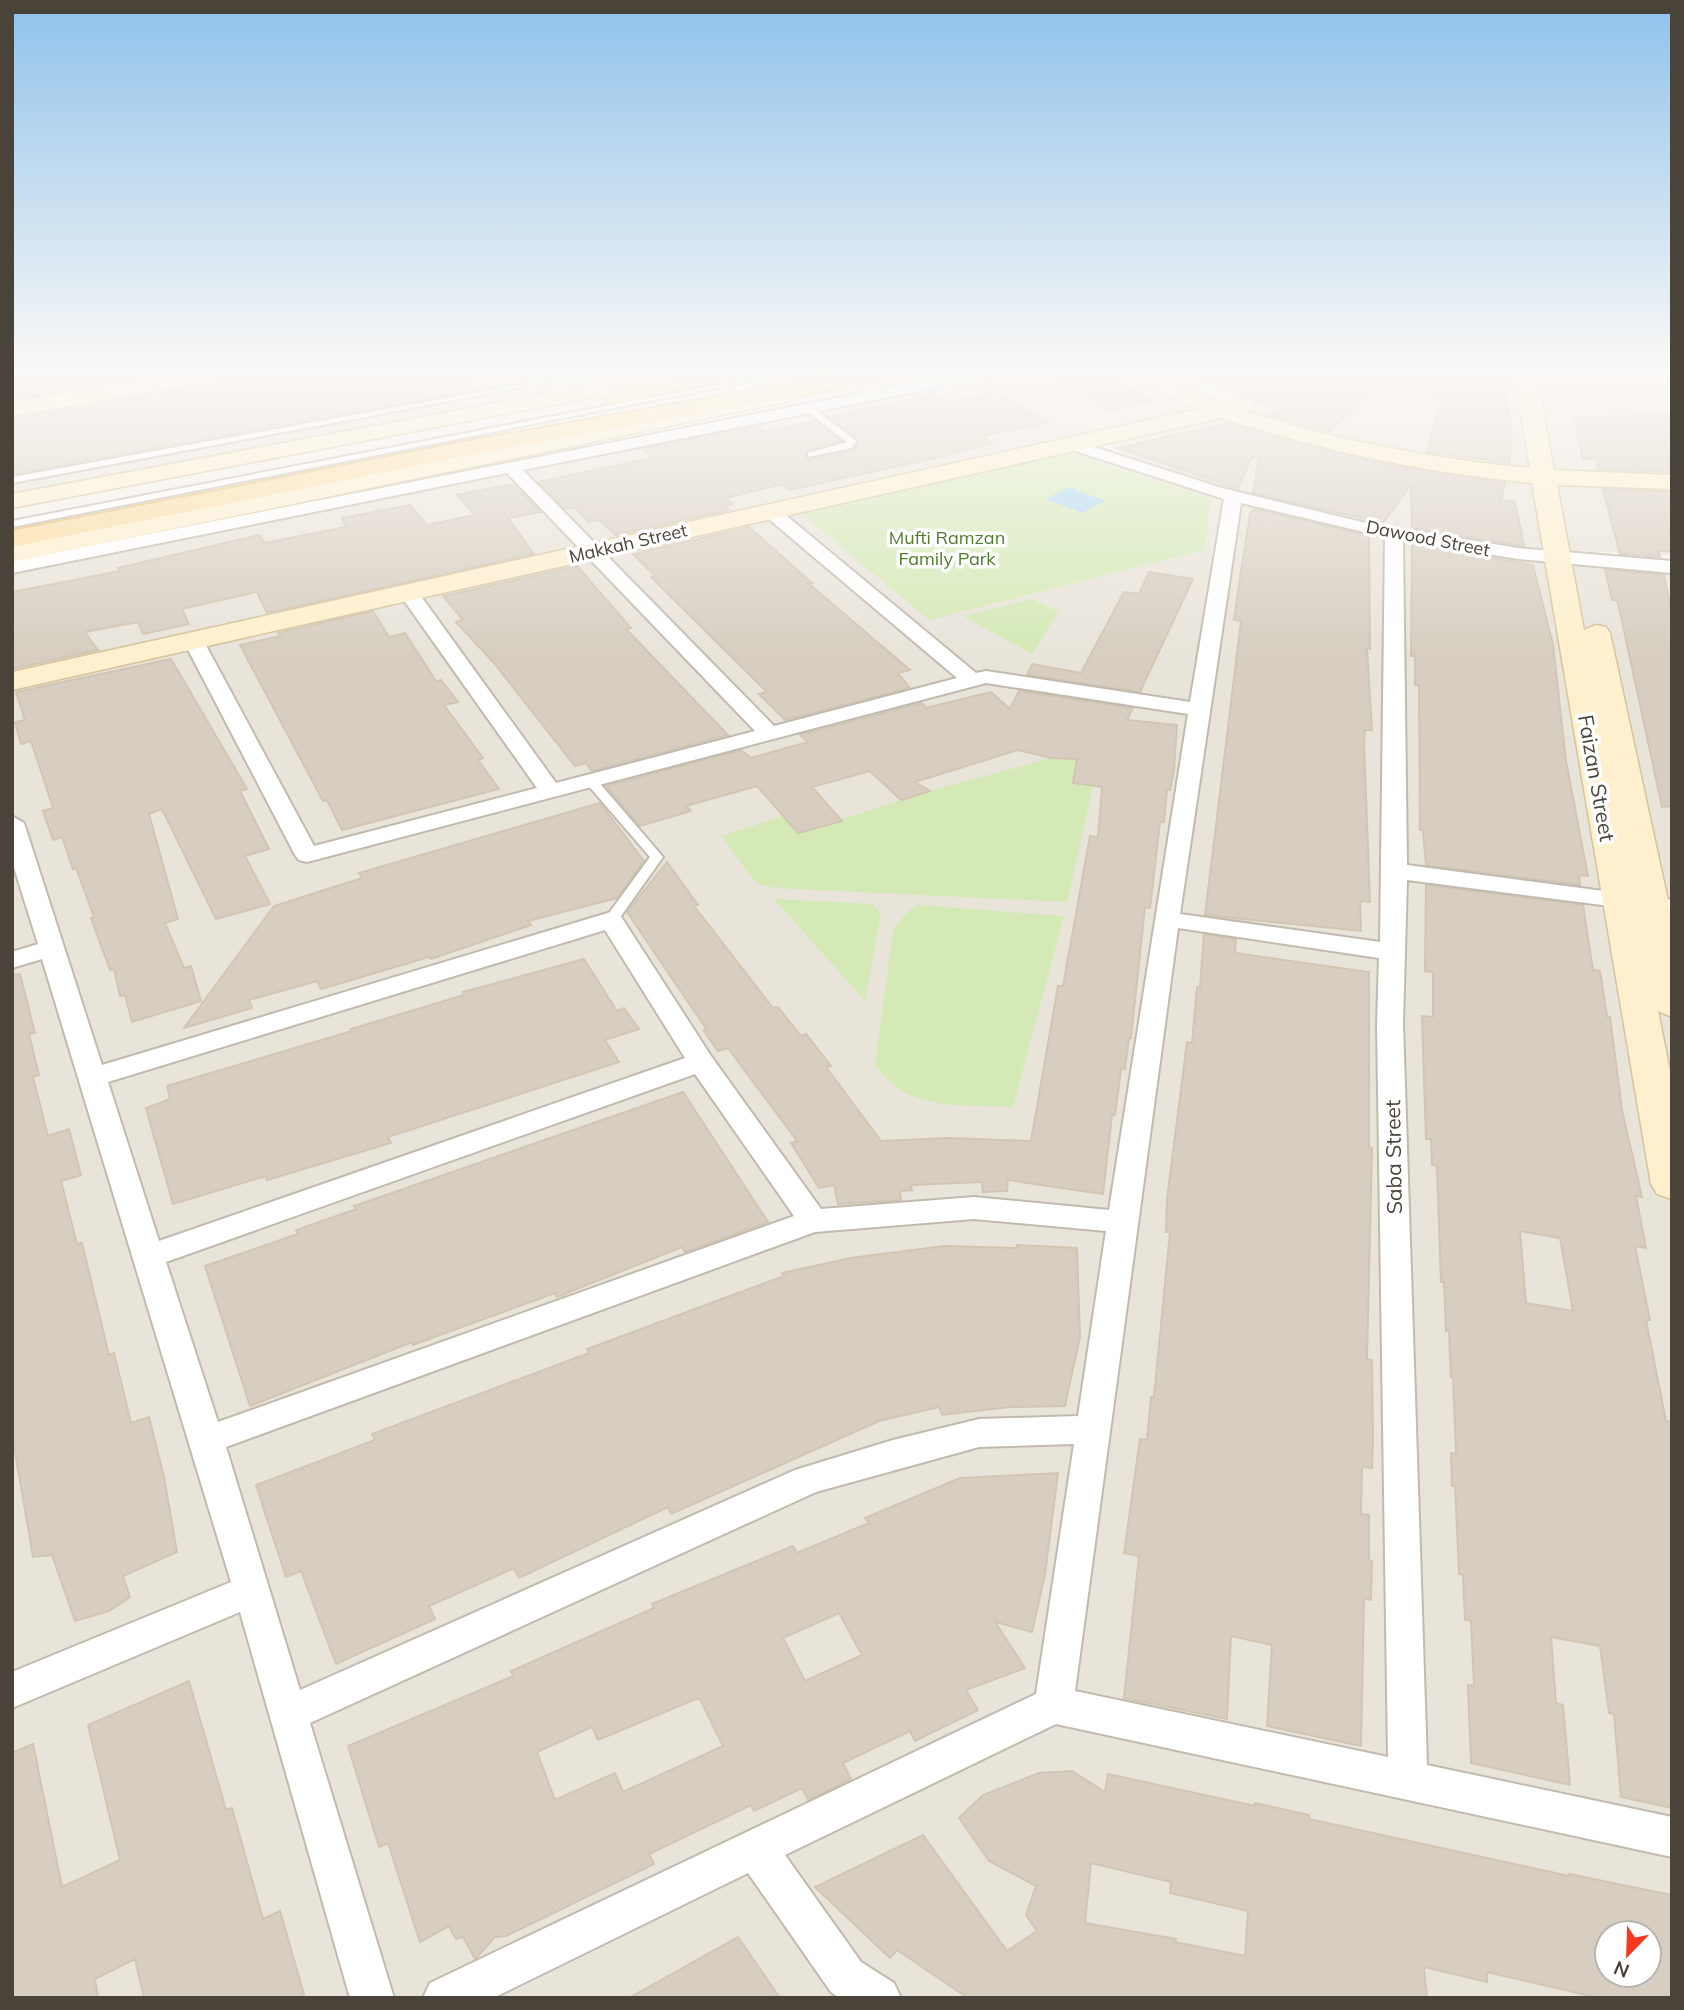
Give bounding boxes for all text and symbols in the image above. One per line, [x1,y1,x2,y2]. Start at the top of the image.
street label: Dawood Street [1364,515,1492,561]
street label: Makkah Street [567,518,689,568]
park label: Mufti Ramzan Family Park [889,526,1005,570]
street label: Faizan Street [1573,713,1621,843]
street label: Saba Street [1379,1100,1407,1214]
north arrow [1593,1919,1663,1989]
text: N [1610,1956,1633,1983]

